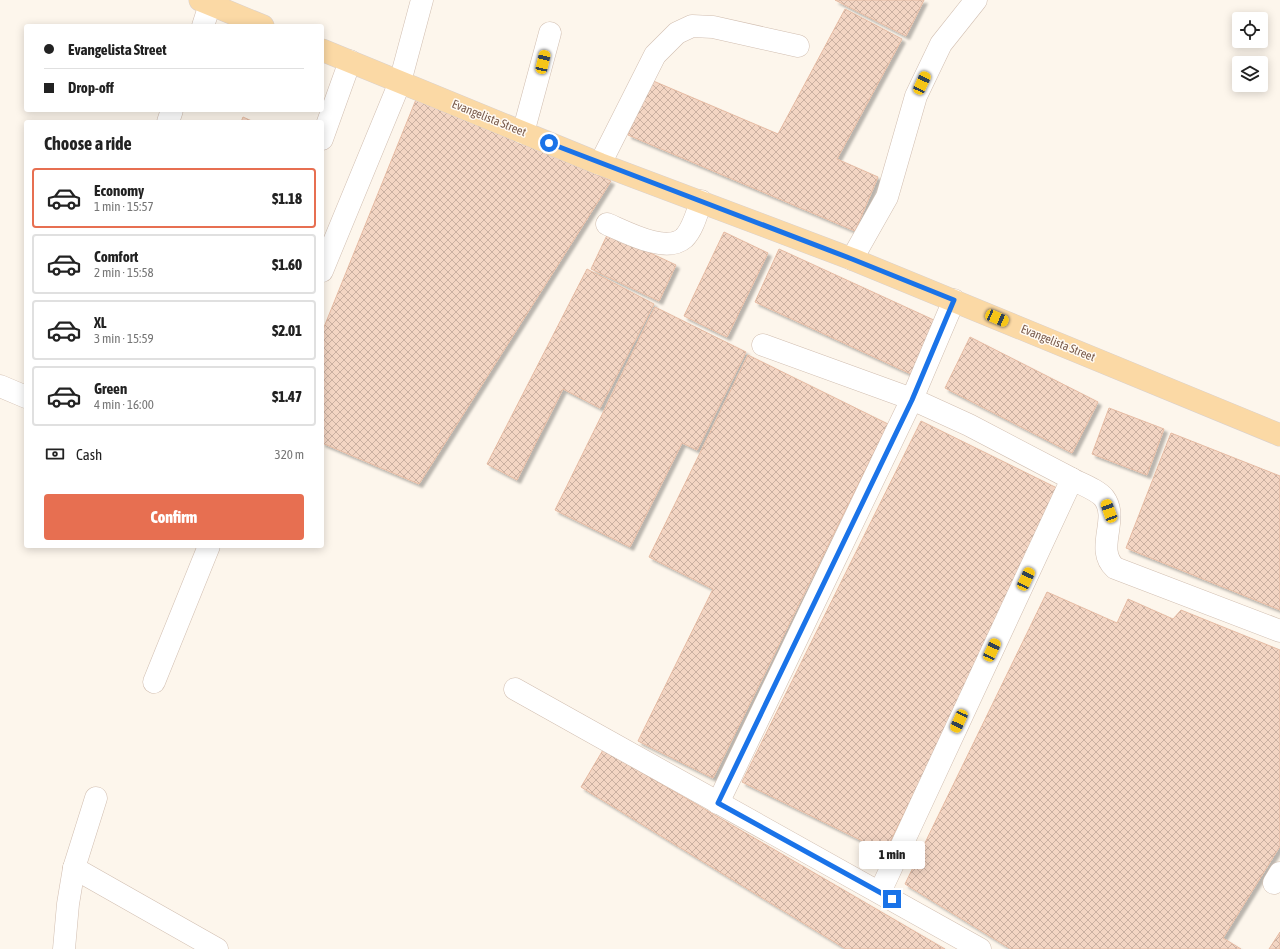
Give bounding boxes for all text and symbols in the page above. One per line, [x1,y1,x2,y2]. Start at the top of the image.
map controls [1232,12,1268,92]
button: locate [1232,12,1268,48]
text: Evangelista Street [68,41,167,58]
car [534,49,552,75]
button: layers [1232,56,1268,92]
car [911,70,933,96]
text: Drop-off [68,79,114,96]
street label: Evangelista Street [450,97,529,139]
text: Choose a ride [44,133,132,154]
route start [540,134,558,152]
icon: car [46,180,82,216]
text: Economy [94,182,144,199]
text: $1.18 [272,190,302,207]
text: 1 min · 15:57 [94,199,154,214]
icon: car [46,246,82,282]
text: Comfort [94,248,138,265]
text: $1.60 [272,256,302,273]
text: 2 min · 15:58 [94,265,154,280]
car [984,308,1010,328]
icon: car [46,312,82,348]
text: XL [94,314,107,331]
text: $2.01 [272,322,302,339]
street label: Evangelista Street [1019,322,1098,364]
text: 3 min · 15:59 [94,331,154,346]
icon: car [46,378,82,414]
text: Green [94,380,127,397]
text: $1.47 [272,388,302,405]
text: 4 min · 16:00 [94,397,154,412]
icon: cash [44,443,66,465]
text: Cash [76,446,102,463]
text: 320 m [275,447,304,462]
button: Confirm [44,494,304,540]
car [1099,498,1119,524]
car [1015,566,1037,592]
car [981,637,1003,663]
car [948,708,970,734]
callout: 1 min [859,841,925,869]
text: 1 min [879,847,905,862]
route end [883,890,901,908]

